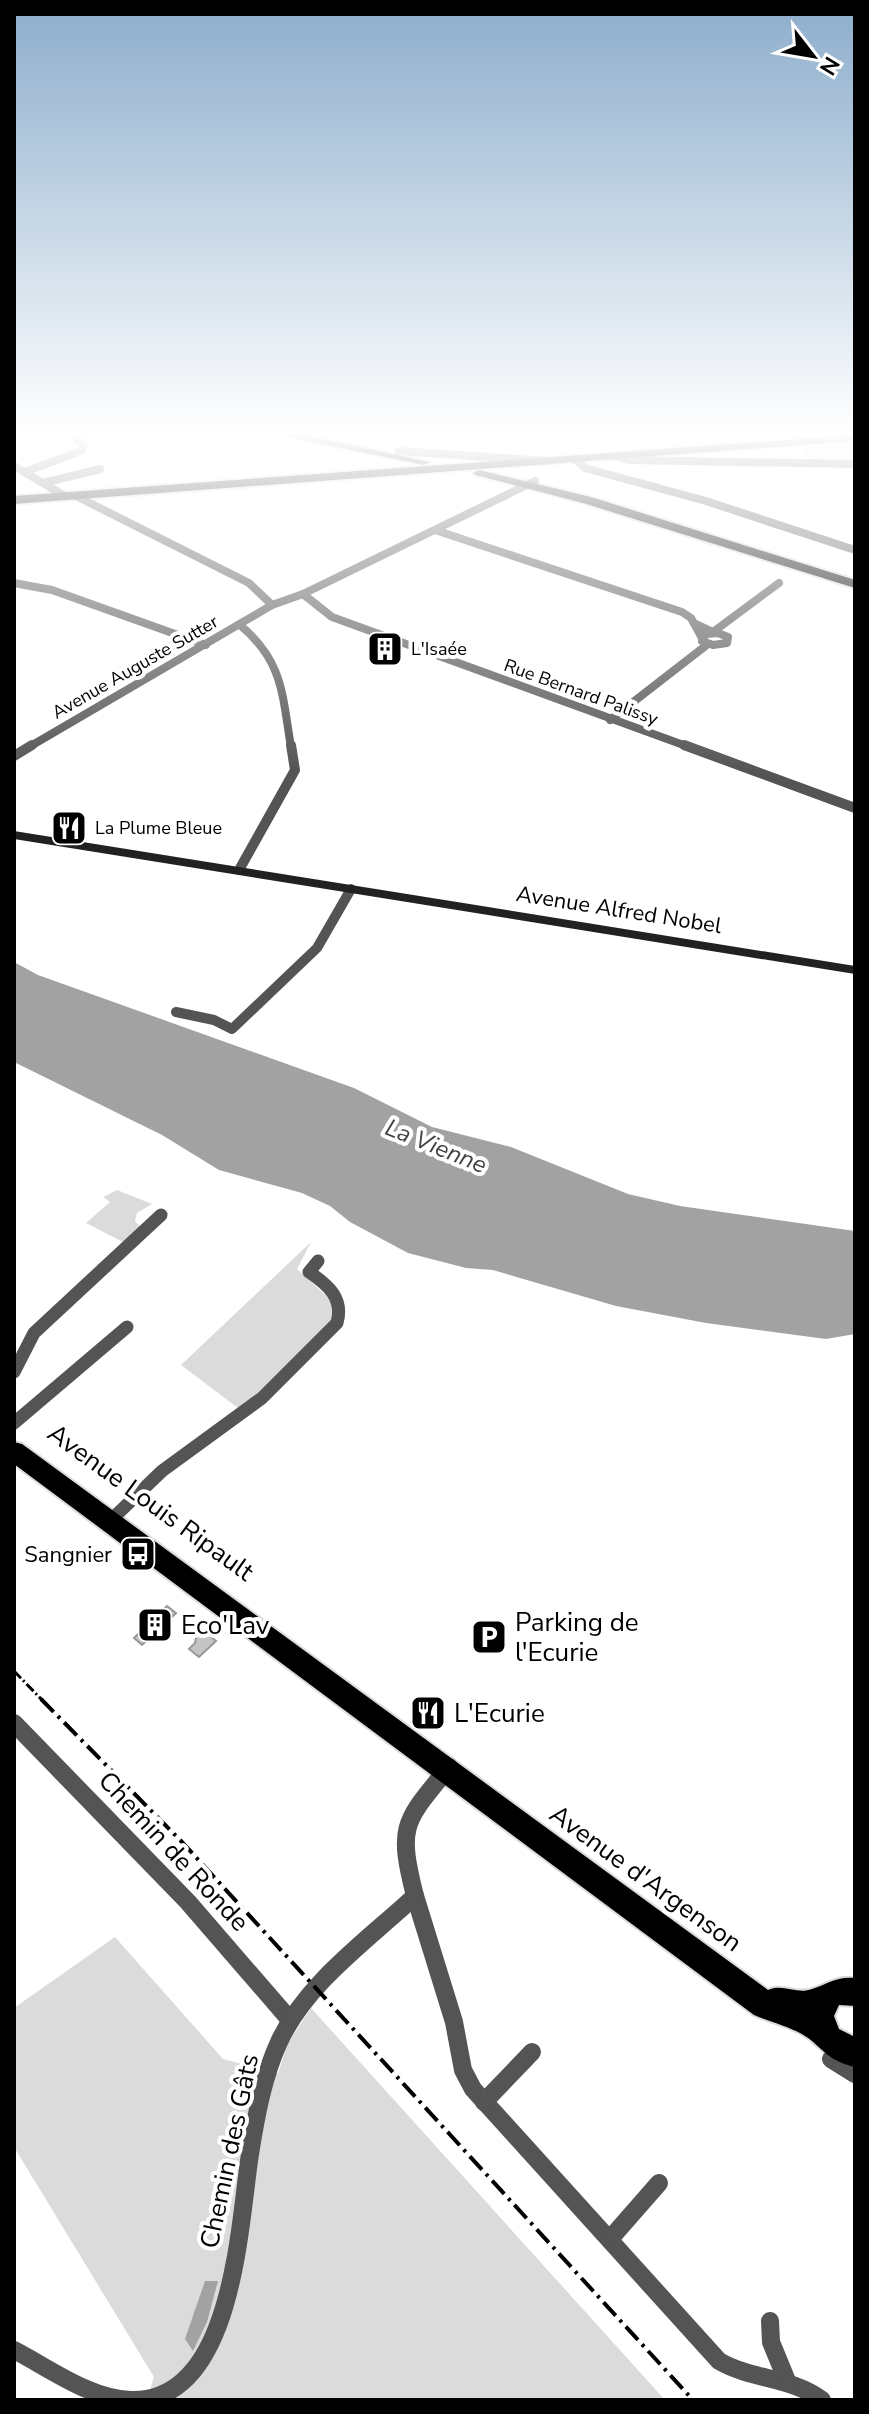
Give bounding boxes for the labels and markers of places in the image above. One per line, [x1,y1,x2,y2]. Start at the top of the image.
building icon: L'Isaée [366,630,404,668]
place label: L'Isaée [411,637,467,661]
restaurant icon: La Plume Bleue [50,809,88,847]
place label: La Plume Bleue [95,816,222,840]
bus stop icon: Sangnier [119,1535,157,1573]
place label: Sangnier [24,1540,112,1570]
place label: Parking de l'Ecurie [515,1605,639,1670]
building icon: Eco'Lav [136,1606,174,1644]
place label: Eco'Lav [181,1608,270,1643]
parking icon: Parking de l'Ecurie [470,1618,508,1656]
restaurant icon: L'Ecurie [409,1694,447,1732]
place label: L'Ecurie [454,1696,545,1731]

